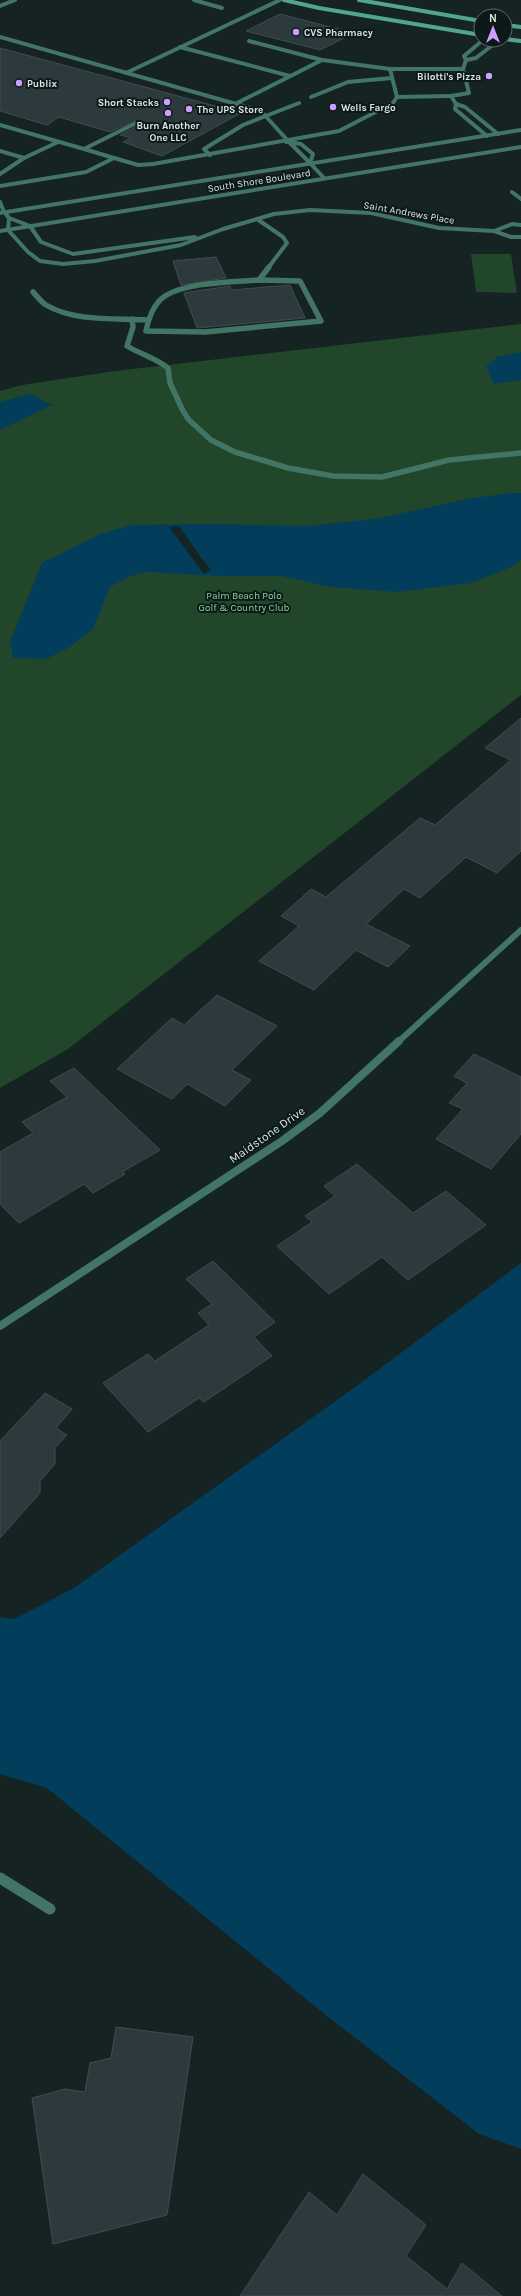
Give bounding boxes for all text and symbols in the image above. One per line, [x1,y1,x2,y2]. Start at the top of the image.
north arrow [473,8,513,48]
text: N [489,12,497,25]
marker: CVS Pharmacy [291,27,301,37]
place label: CVS Pharmacy [304,27,373,39]
place label: Bilotti's Pizza [417,71,481,83]
marker: Bilotti's Pizza [484,71,494,81]
marker: Publix [14,78,24,88]
place label: Publix [27,78,58,90]
place label: Short Stacks [98,97,159,109]
marker: Short Stacks [162,97,172,107]
marker: Wells Fargo [328,102,338,112]
place label: Wells Fargo [341,102,396,114]
marker: The UPS Store [184,104,194,114]
place label: The UPS Store [197,104,263,116]
marker: Burn Another One LLC [163,108,173,118]
place label: Burn Another One LLC [137,120,200,144]
street label: South Shore Boulevard [207,167,312,195]
street label: Saint Andrews Place [362,199,455,227]
park label: Palm Beach Polo Golf & Country Club [198,590,290,614]
street label: Maidstone Drive [226,1104,308,1166]

